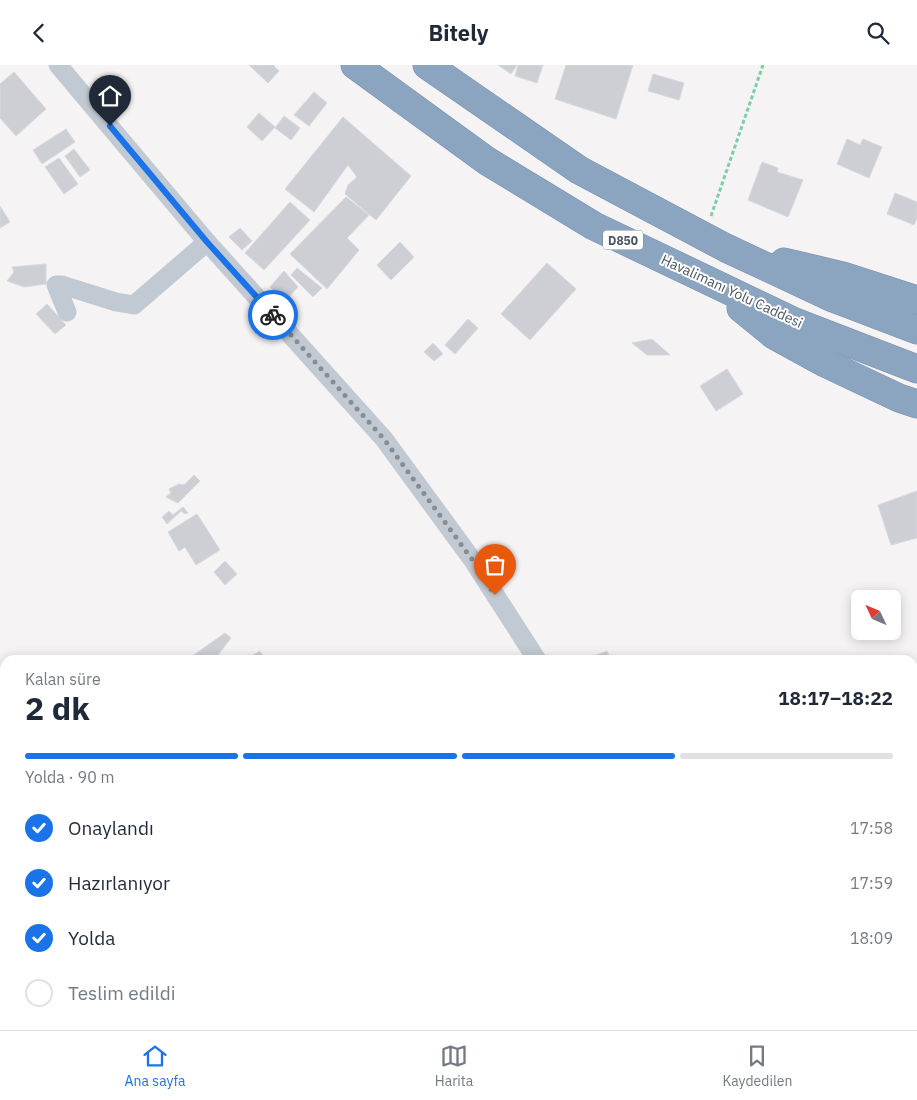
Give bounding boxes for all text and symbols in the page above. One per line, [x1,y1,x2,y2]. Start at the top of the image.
text: Bitely [429,18,488,47]
icon: back [25,19,53,47]
icon: search [864,19,892,47]
pin [89,75,131,126]
icon: home [96,82,124,110]
road number: D850 [603,231,643,249]
street label: Havalimanı Yolu Caddesi [658,250,806,332]
courier [248,290,298,340]
icon: bike [259,301,287,329]
pin [474,544,516,595]
icon: bag [481,551,509,579]
north arrow [851,590,901,640]
map controls [851,590,901,640]
text: Kalan süre [25,669,101,689]
text: 18:17–18:22 [778,686,893,710]
text: 2 dk [25,687,90,729]
text: Yolda · 90 m [25,767,115,787]
icon: check [25,814,53,842]
text: Onaylandı [68,816,154,840]
text: 17:58 [850,818,893,838]
icon: check [25,869,53,897]
text: Hazırlanıyor [68,871,170,895]
text: 17:59 [850,873,893,893]
icon: check [25,924,53,952]
text: Yolda [68,926,115,950]
text: 18:09 [850,928,893,948]
text: Teslim edildi [68,981,175,1005]
tab: Ana sayfa [125,1042,186,1090]
tab: Harita [435,1042,473,1090]
tab: Kaydedilen [722,1042,792,1090]

